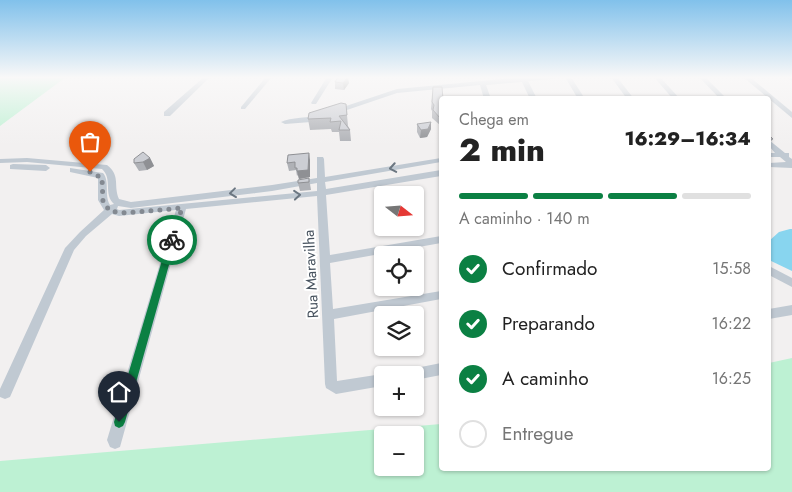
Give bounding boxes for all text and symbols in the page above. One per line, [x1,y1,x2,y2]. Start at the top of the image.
text: Chega em [459,108,529,131]
pin [69,121,111,172]
text: 16:29–16:34 [625,125,751,152]
text: 2 min [459,127,545,173]
icon: bag [76,128,104,156]
one-way arrow [389,162,398,172]
north arrow [374,186,424,236]
map controls [374,186,424,476]
one-way arrow [228,187,236,198]
one-way arrow [293,190,301,201]
text: A caminho · 140 m [459,207,590,230]
courier [147,215,197,265]
icon: bike [158,226,186,254]
street label: Rua Maravilha [298,229,324,319]
button: locate [374,246,424,296]
icon: check [459,255,487,283]
text: Confirmado [502,255,597,282]
text: 15:58 [712,257,751,280]
button: layers [374,306,424,356]
icon: check [459,310,487,338]
text: Preparando [502,310,595,337]
text: 16:22 [712,312,751,335]
icon: check [459,365,487,393]
text: A caminho [502,365,589,392]
button: + [374,366,424,416]
text: 16:25 [712,367,751,390]
pin [98,371,140,422]
icon: home [105,378,133,406]
text: Entregue [502,420,574,447]
button: − [374,426,424,476]

